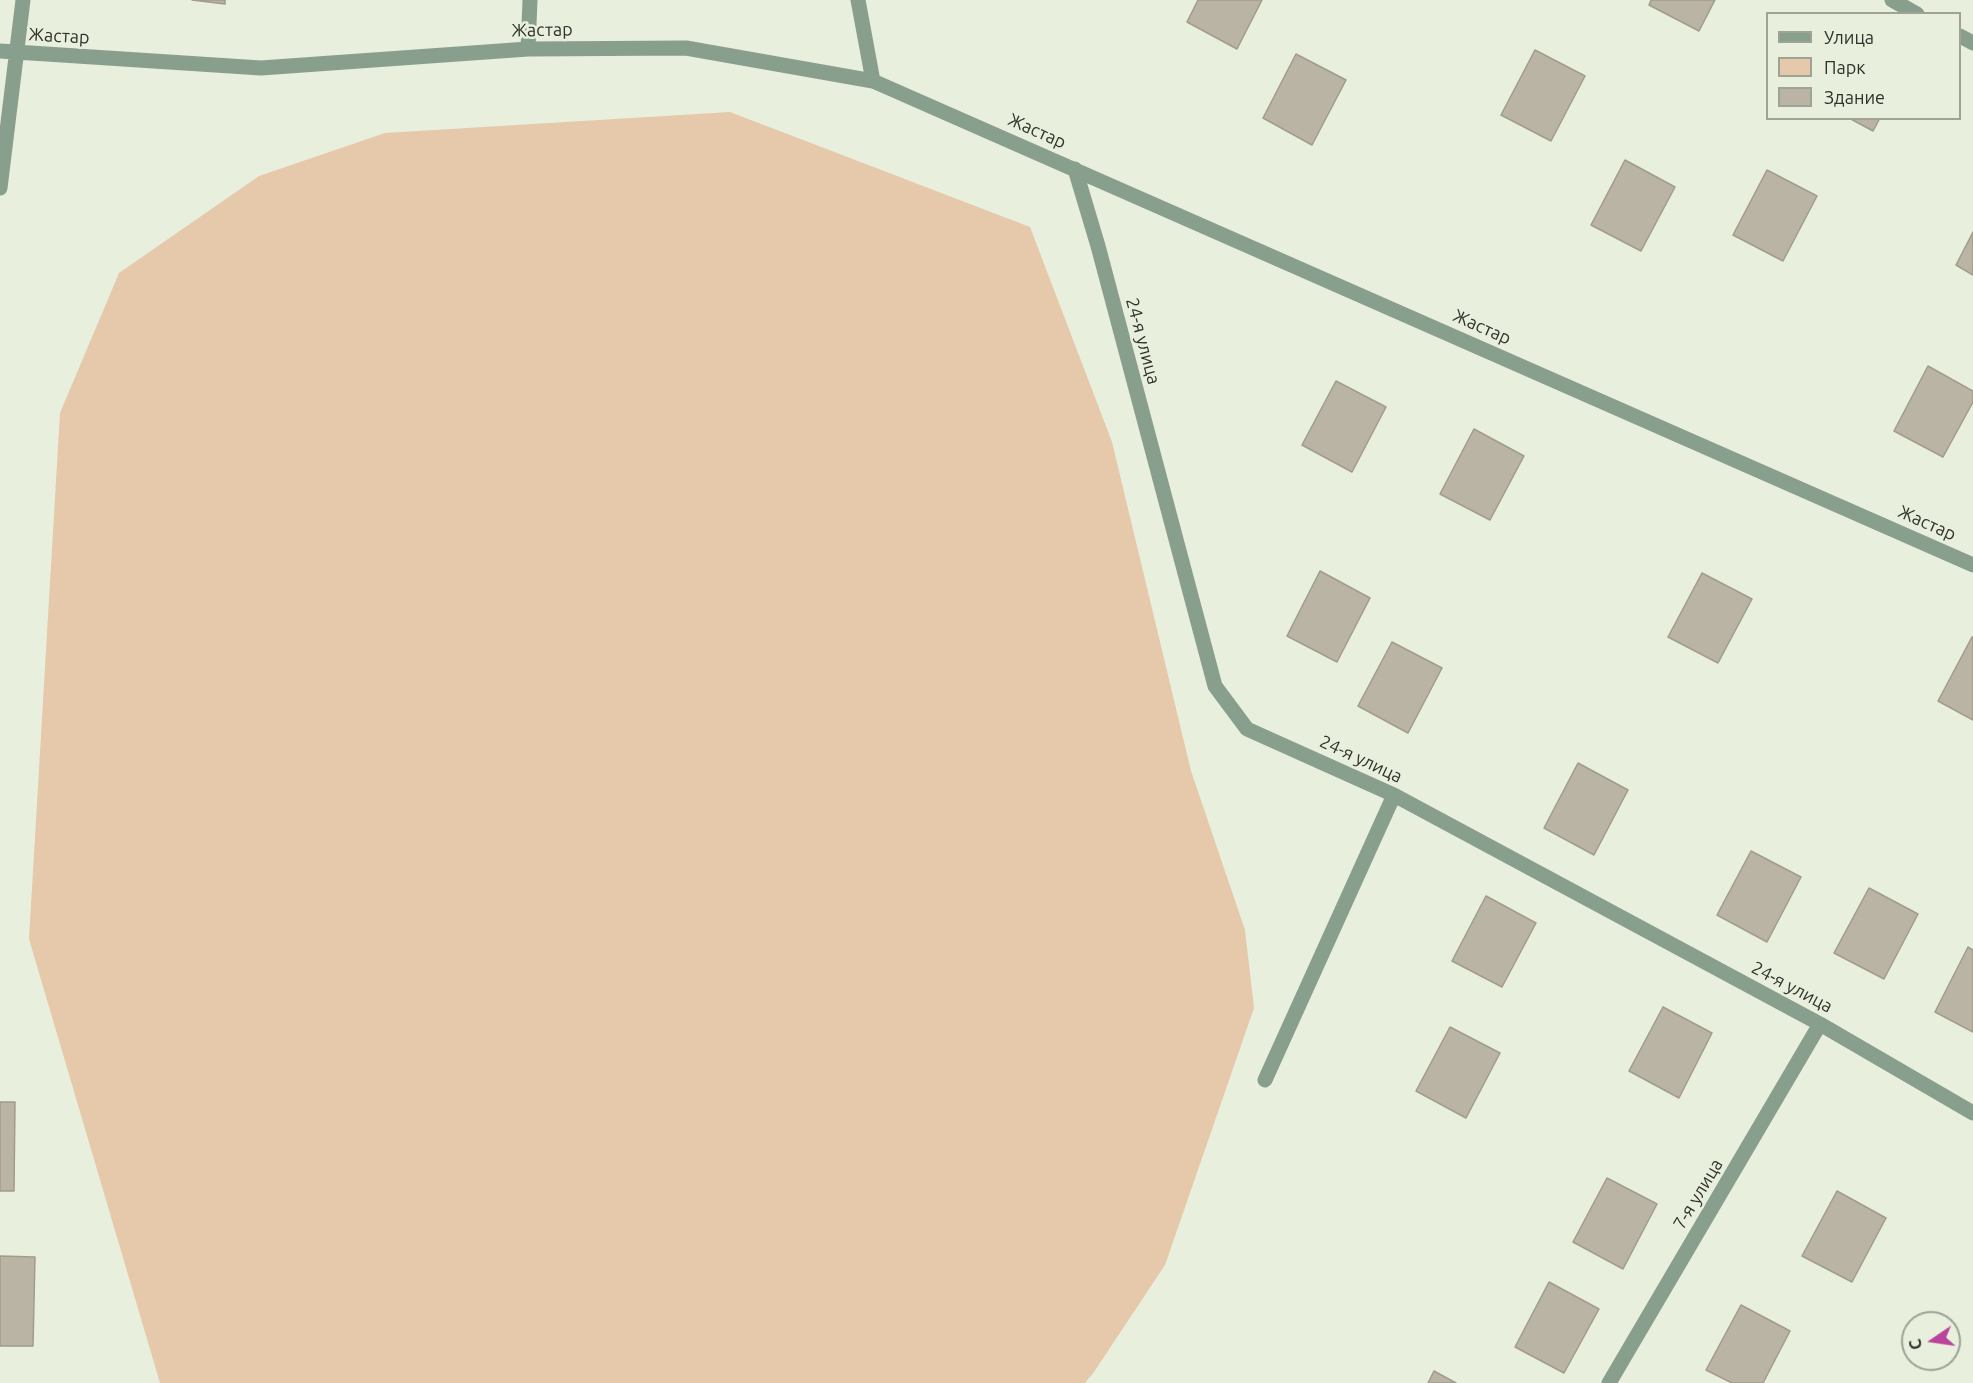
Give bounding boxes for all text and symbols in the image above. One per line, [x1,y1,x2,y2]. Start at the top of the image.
legend [1766,12,1961,120]
street label: Жастар [511,19,573,41]
street label: Жастар [28,24,90,48]
text: Улица [1824,27,1874,47]
text: Парк [1824,57,1865,77]
text: Здание [1824,87,1885,107]
street label: Жастар [1005,109,1069,153]
street label: 24-я улица [1121,295,1165,387]
street label: Жастар [1450,305,1514,349]
street label: Жастар [1895,501,1959,545]
street label: 24-я улица [1316,730,1406,788]
street label: 24-я улица [1748,957,1836,1017]
street label: 7-я улица [1669,1155,1727,1233]
north arrow [1901,1311,1961,1371]
text: С [1905,1338,1925,1352]

